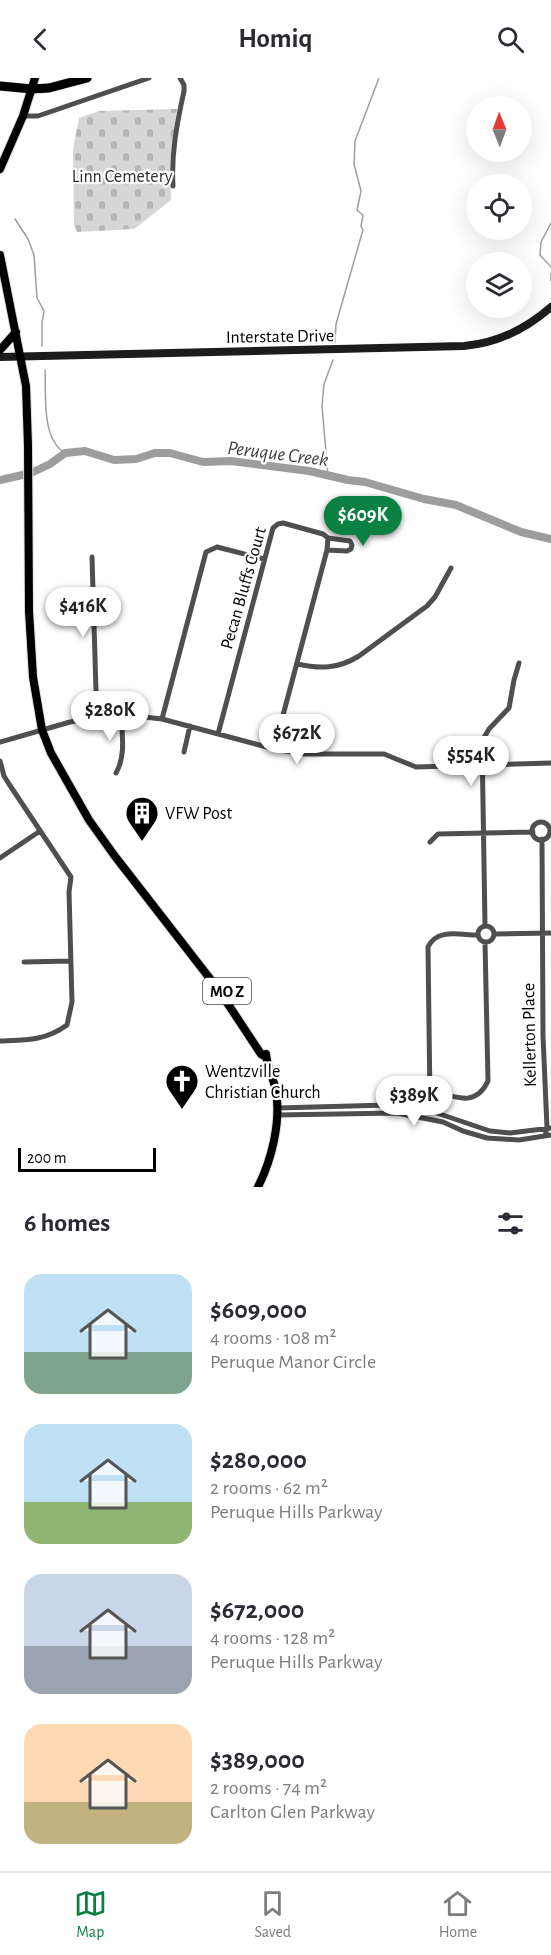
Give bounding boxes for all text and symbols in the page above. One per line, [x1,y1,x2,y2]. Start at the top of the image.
icon: back [24,23,57,56]
icon: search [494,23,527,56]
text: Homiq [238,25,313,52]
north arrow [466,96,532,162]
map controls [466,96,532,318]
park label: Linn Cemetery [72,168,173,186]
button: locate [466,174,532,240]
button: layers [466,252,532,318]
street label: Interstate Drive [226,327,334,347]
water label: Peruque Creek [226,438,330,470]
pin: $609K [321,496,405,547]
text: $609K [338,505,388,525]
street label: Pecan Bluffs Court [218,525,270,651]
pin: $416K [41,587,125,638]
text: $416K [59,596,107,616]
pin: $280K [68,691,152,742]
text: $280K [85,700,135,720]
pin: $672K [255,714,339,765]
text: $672K [273,723,321,743]
pin: $554K [429,736,513,787]
text: $554K [447,745,495,765]
building icon: VFW Post [124,795,160,842]
place label: VFW Post [165,805,232,823]
road number: MO Z [203,978,251,1004]
street label: Kellerton Place [520,983,540,1087]
church icon: Wentzville Christian Church [164,1063,200,1110]
place label: Wentzville Christian Church [205,1063,321,1102]
pin: $389K [372,1076,456,1127]
text: $389K [390,1085,438,1105]
scale bar [18,1145,156,1172]
text: 200 m [27,1150,67,1166]
icon: filters [494,1207,527,1240]
text: 6 homes [24,1210,110,1236]
text: $609,000 [210,1297,307,1323]
icon: home [72,1298,144,1370]
text: 4 rooms · 108 m² [210,1328,337,1348]
text: Peruque Manor Circle [210,1352,376,1372]
text: $280,000 [210,1447,307,1473]
icon: home [72,1448,144,1520]
text: 2 rooms · 62 m² [210,1478,328,1498]
text: Peruque Hills Parkway [210,1502,383,1522]
text: $672,000 [210,1597,304,1623]
icon: home [72,1598,144,1670]
text: 4 rooms · 128 m² [210,1628,335,1648]
text: Peruque Hills Parkway [210,1652,383,1672]
text: $389,000 [210,1747,305,1773]
icon: home [72,1748,144,1820]
text: 2 rooms · 74 m² [210,1778,327,1798]
text: Carlton Glen Parkway [210,1802,375,1822]
tab: Map [74,1887,107,1942]
tab: Saved [254,1887,291,1942]
tab: Home [439,1887,477,1942]

